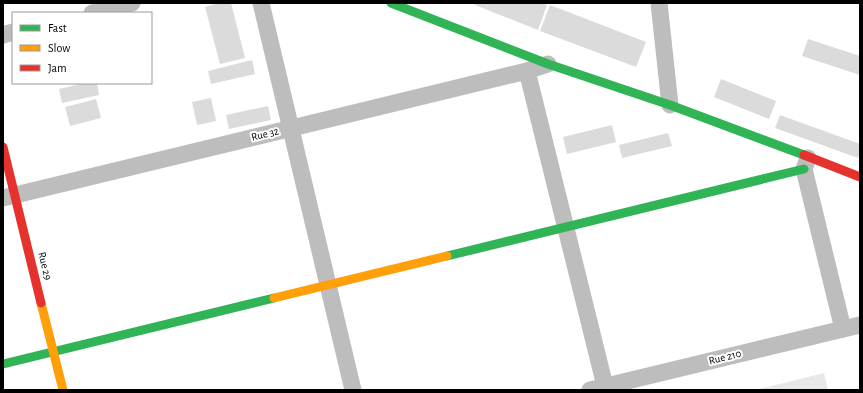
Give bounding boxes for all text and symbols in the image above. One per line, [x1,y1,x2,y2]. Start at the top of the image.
legend [12,12,152,84]
text: Fast [48,22,67,34]
text: Slow [48,42,70,54]
text: Jam [48,62,67,74]
street label: Rue 32 [250,125,280,143]
street label: Rue 29 [36,251,54,281]
street label: Rue 210 [708,348,743,366]

